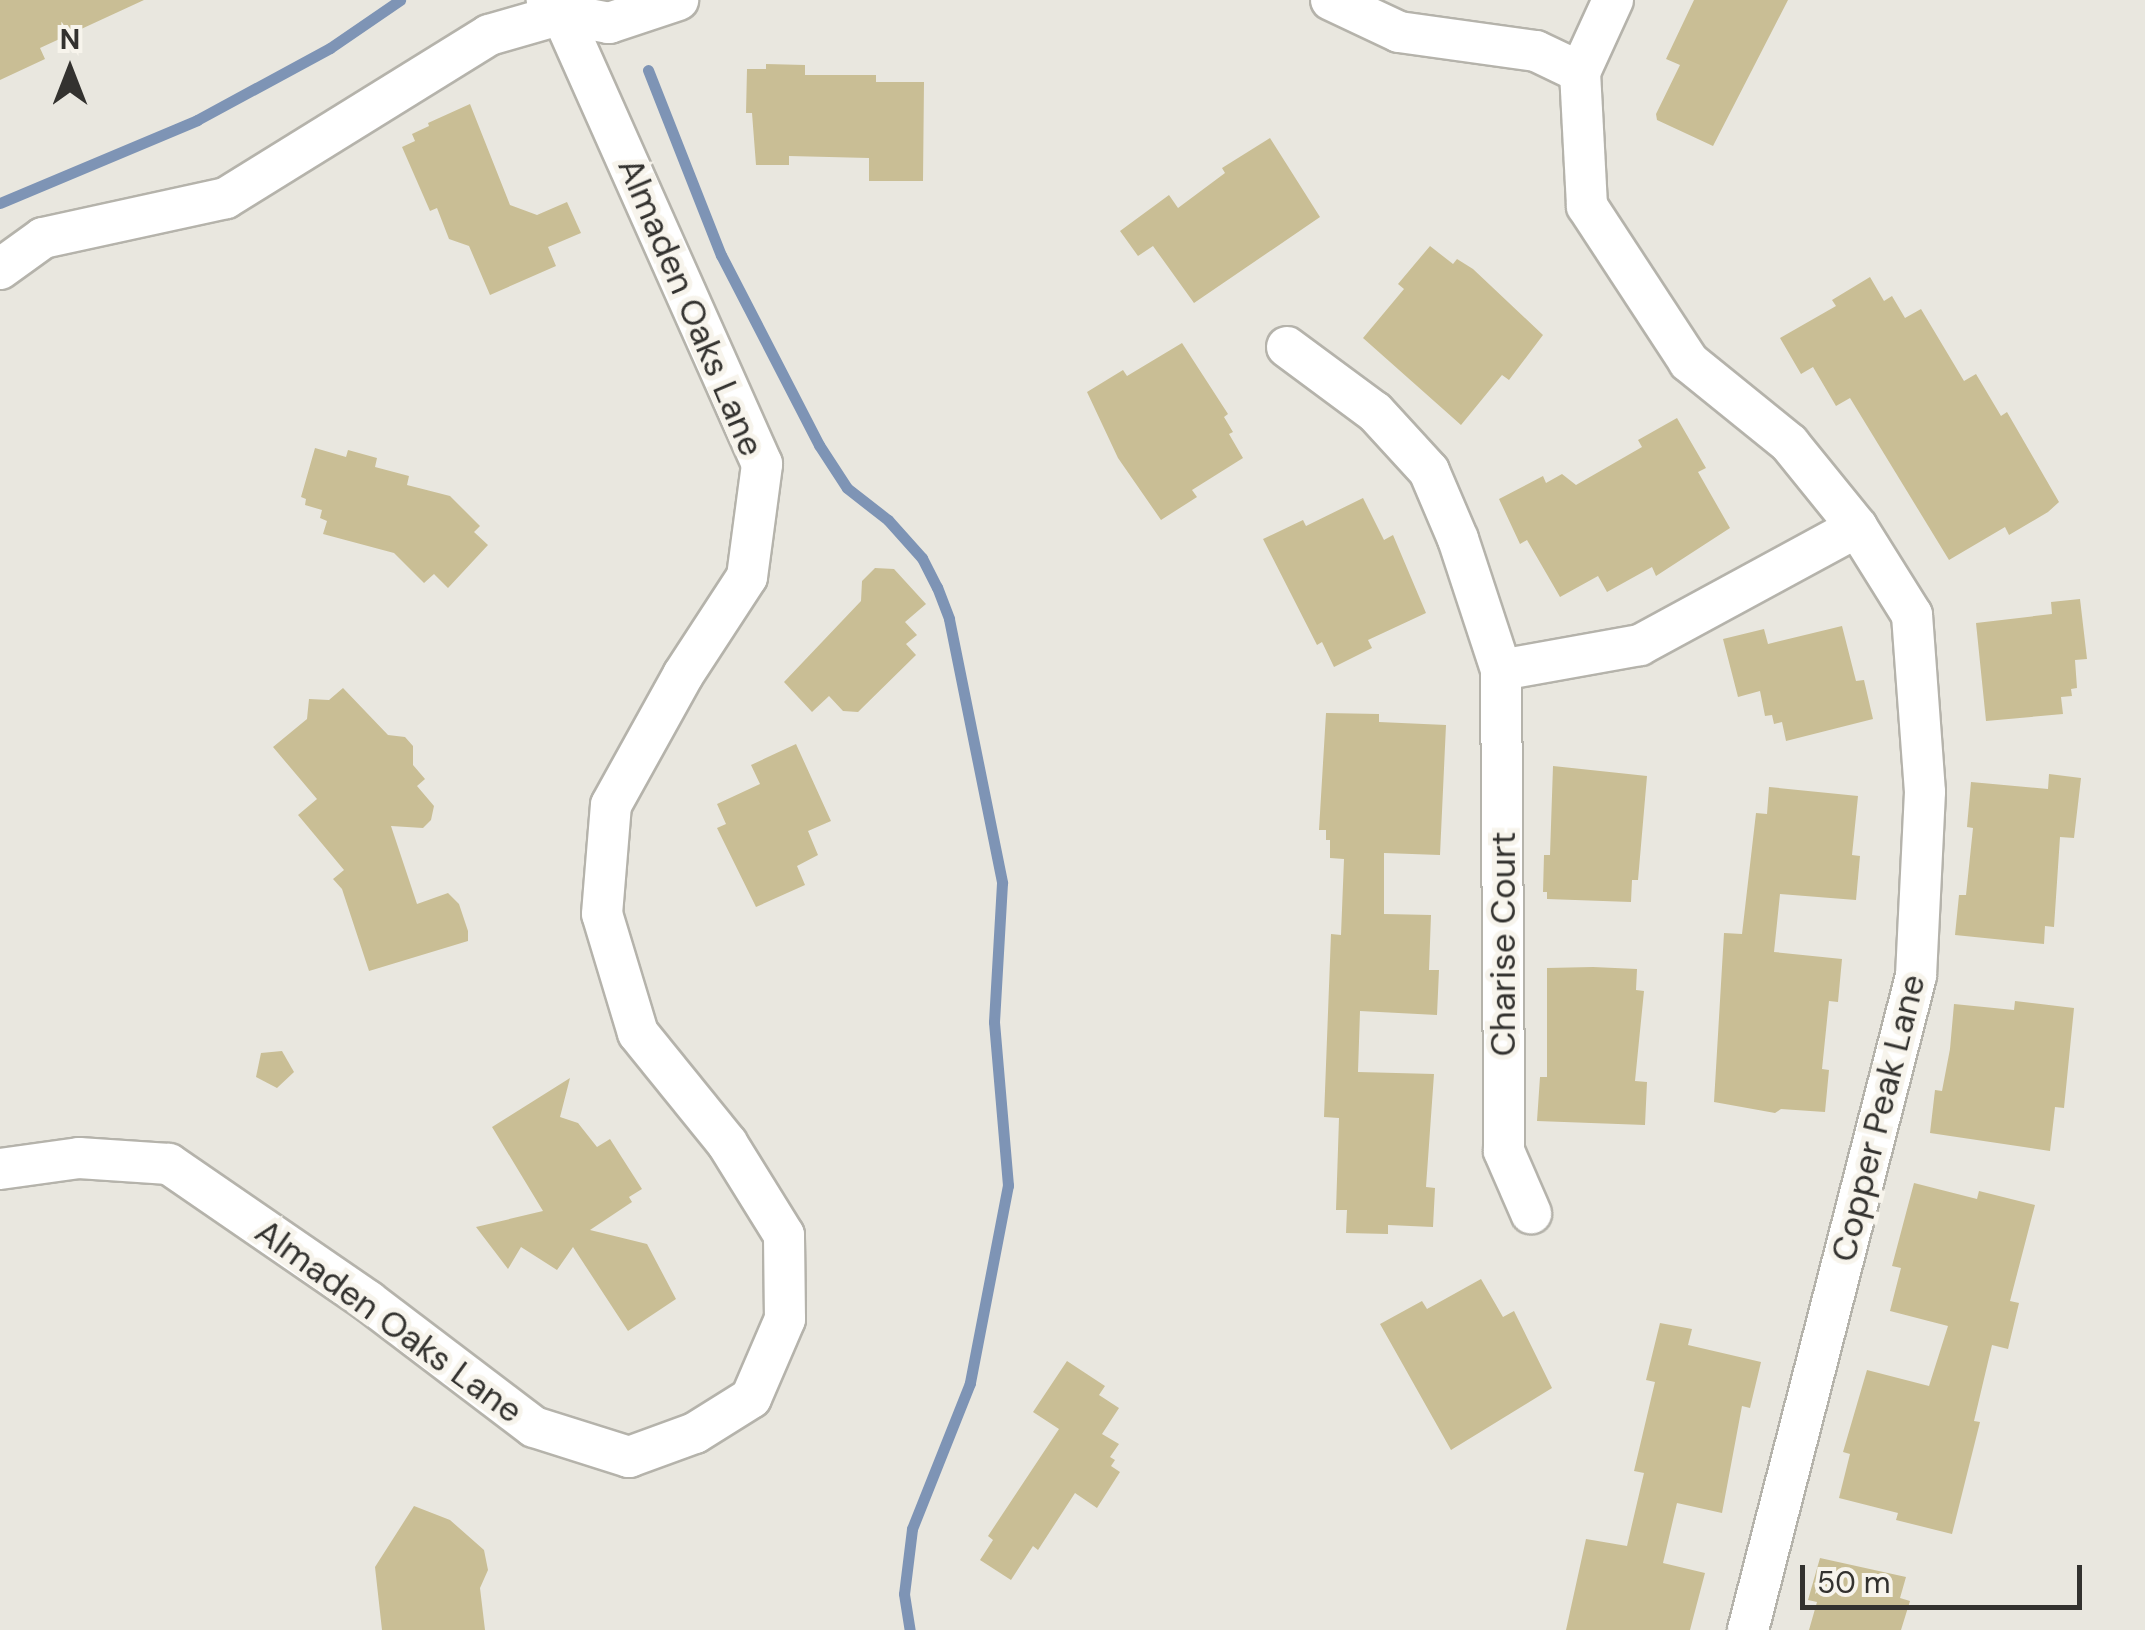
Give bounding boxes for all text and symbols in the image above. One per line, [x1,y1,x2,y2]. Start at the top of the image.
north arrow [20,20,120,120]
text: N [60,21,80,58]
street label: Almaden Oaks Lane [609,152,773,462]
street label: Charise Court [1482,832,1524,1056]
street label: Copper Peak Lane [1822,970,1934,1266]
street label: Almaden Oaks Lane [247,1210,531,1432]
scale bar [1805,1545,2088,1607]
text: 50 m [1817,1563,1891,1602]

